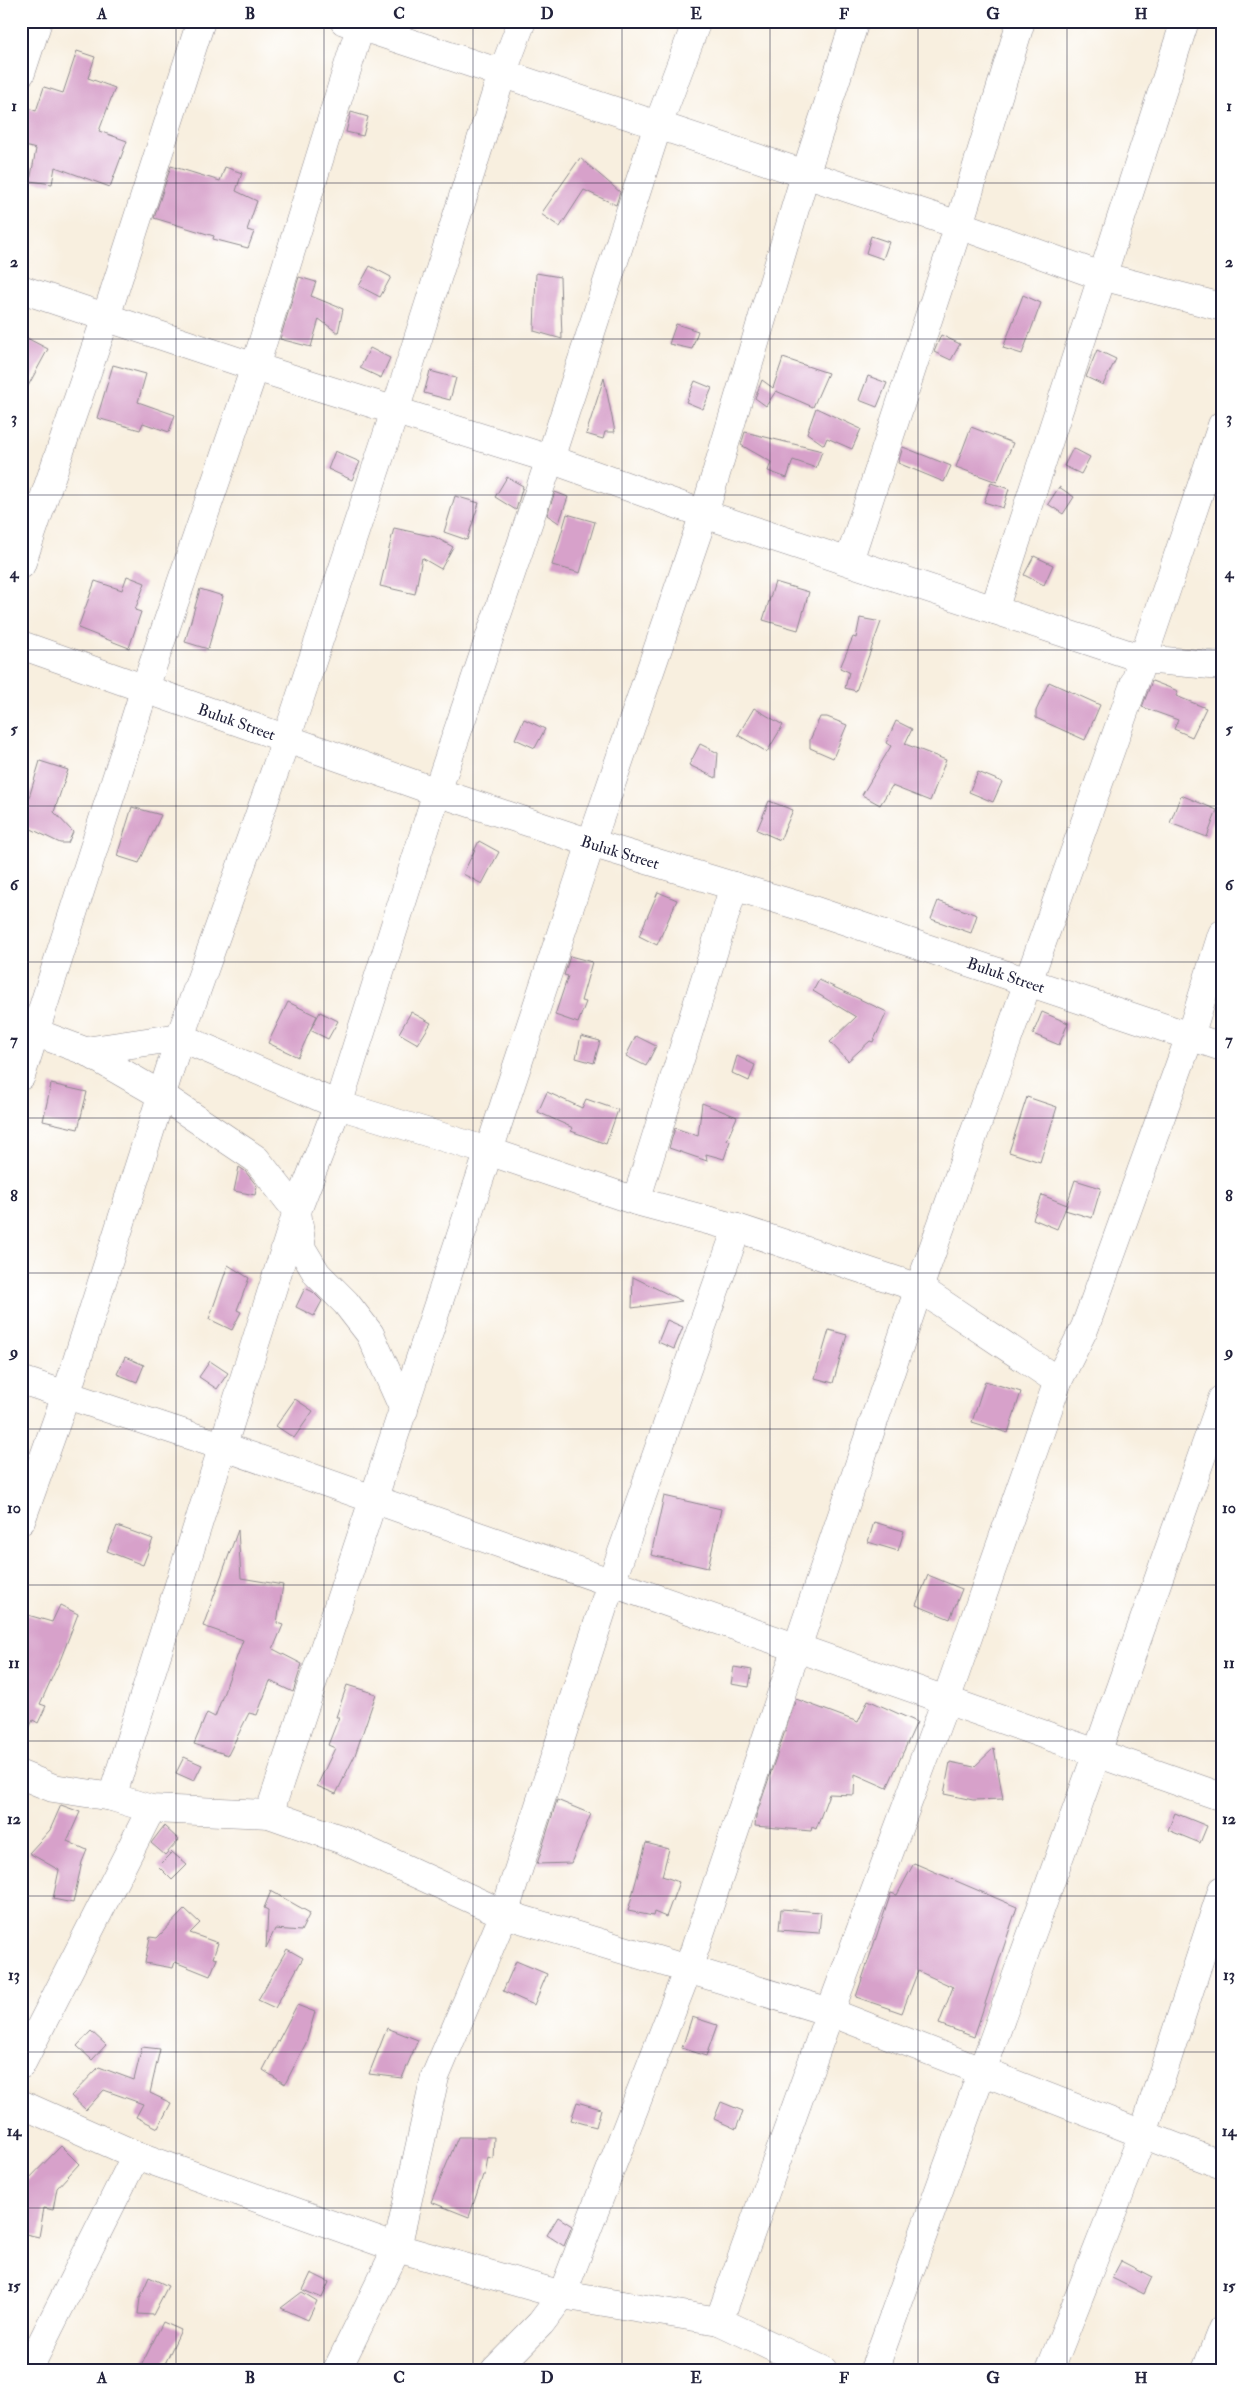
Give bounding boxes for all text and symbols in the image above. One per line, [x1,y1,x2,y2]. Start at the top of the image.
text: A [96,4,108,24]
text: B [245,4,255,24]
text: C [393,4,405,24]
text: D [540,4,554,24]
text: E [690,4,702,24]
text: F [839,4,849,24]
text: G [986,4,1000,24]
text: H [1134,4,1148,24]
text: 1 [11,96,17,116]
text: 1 [1226,96,1232,116]
text: 2 [10,252,18,272]
text: 2 [1225,252,1233,272]
text: 3 [11,408,17,428]
text: 3 [1226,408,1232,428]
text: 4 [9,563,20,583]
text: 4 [1224,563,1235,583]
street label: Buluk Street [195,699,278,745]
text: 5 [10,719,18,739]
text: 5 [1225,719,1233,739]
street label: Buluk Street [578,831,662,874]
text: 6 [10,875,20,895]
text: 6 [1225,875,1235,895]
street label: Buluk Street [964,953,1047,998]
text: 7 [10,1030,18,1050]
text: 7 [1225,1030,1233,1050]
text: 8 [10,1186,18,1206]
text: 8 [1225,1186,1233,1206]
text: 9 [8,1342,18,1362]
text: 9 [1223,1342,1233,1362]
text: 10 [7,1498,21,1518]
text: 10 [1222,1498,1236,1518]
text: 11 [8,1653,20,1673]
text: 11 [1223,1653,1235,1673]
text: 12 [7,1809,21,1829]
text: 12 [1222,1809,1236,1829]
text: 13 [8,1965,20,1985]
text: 13 [1223,1965,1235,1985]
text: 14 [7,2121,23,2141]
text: 14 [1222,2121,1238,2141]
text: 15 [8,2276,21,2296]
text: 15 [1223,2276,1236,2296]
text: A [96,2368,108,2388]
text: B [245,2368,255,2388]
text: C [393,2368,405,2388]
text: D [540,2368,554,2388]
text: E [690,2368,702,2388]
text: F [839,2368,849,2388]
text: G [986,2368,1000,2388]
text: H [1134,2368,1148,2388]

